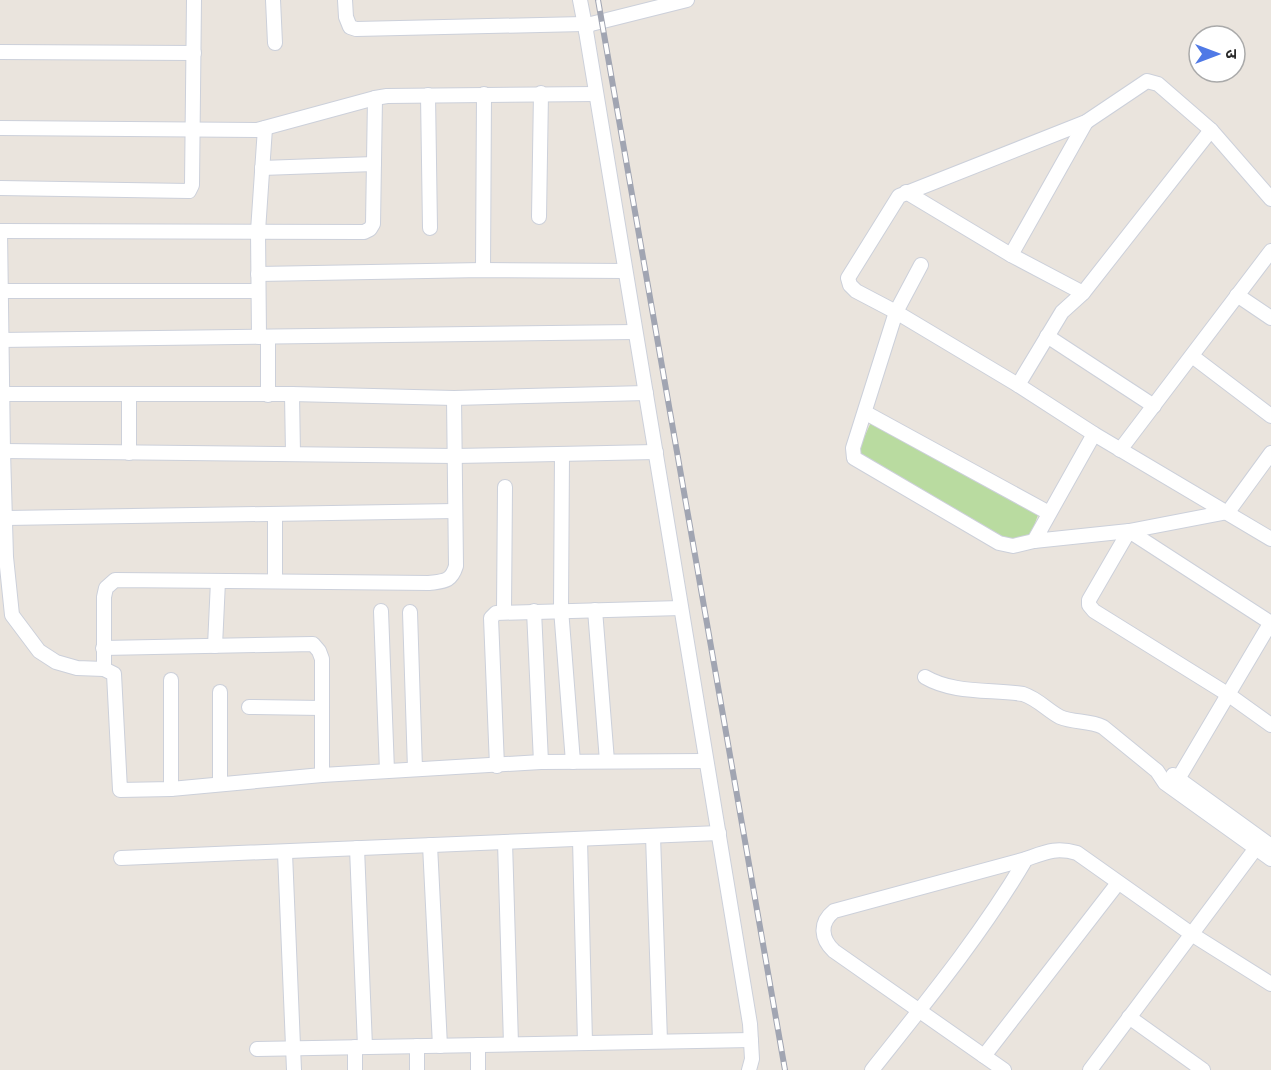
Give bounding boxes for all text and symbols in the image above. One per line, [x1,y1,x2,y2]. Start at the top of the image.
north arrow [1187,24,1247,84]
text: उ [1222,49,1242,59]

